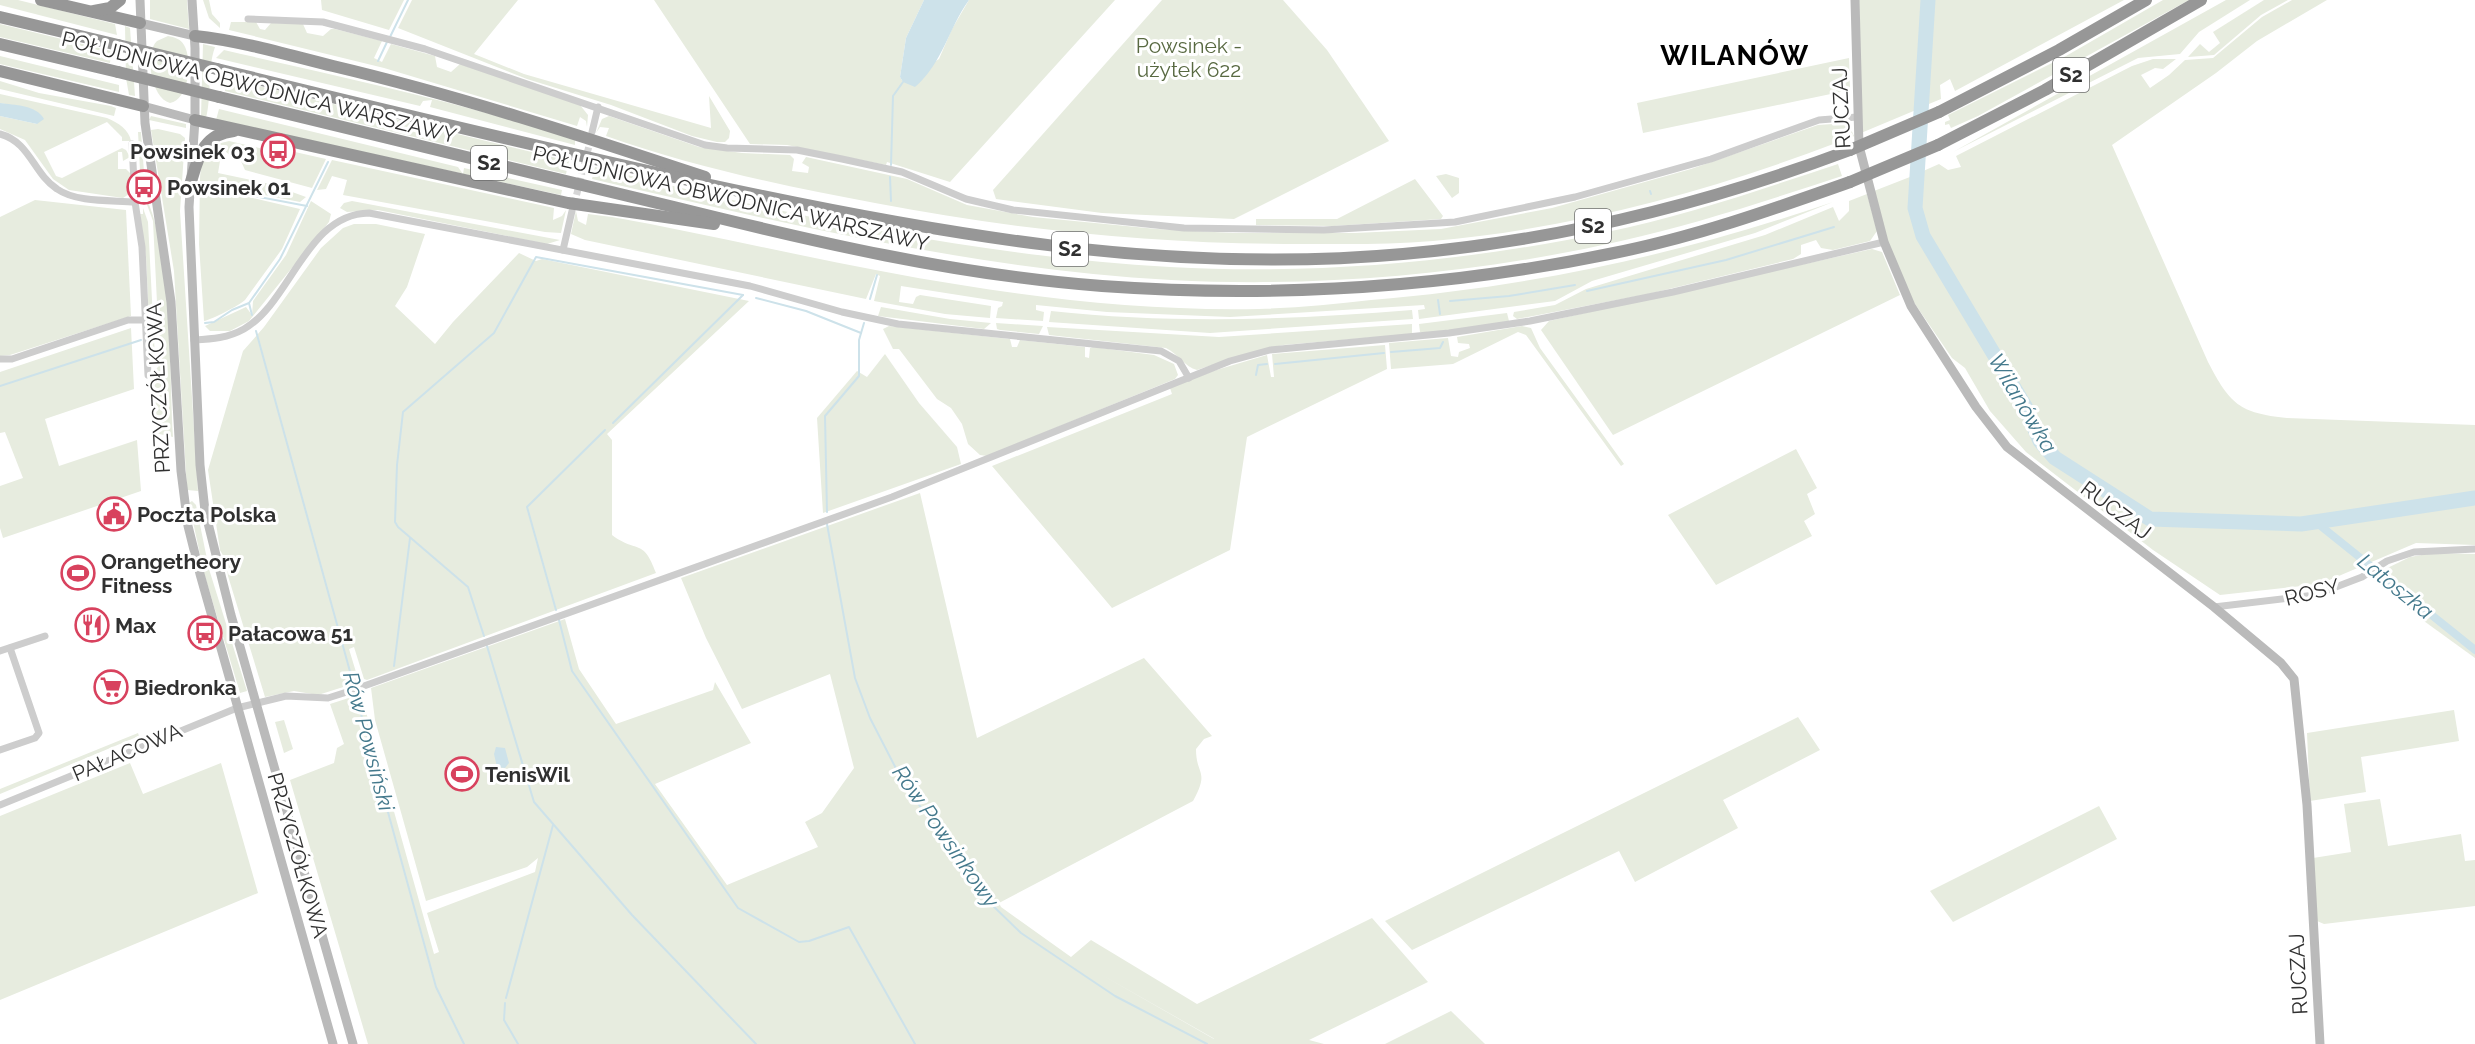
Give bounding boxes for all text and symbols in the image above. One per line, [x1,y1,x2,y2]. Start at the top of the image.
street label: POŁUDNIOWA OBWODNICA WARSZAWY [59,26,459,148]
park label: Powsinek - użytek 622 [1136,33,1242,82]
district label: WILANÓW [1660,39,1810,71]
road number: S2 [2053,58,2089,92]
street label: RUCZAJ [1826,67,1856,149]
bus stop icon: Powsinek 03 [260,133,296,169]
place label: Powsinek 03 [130,139,255,164]
street label: POŁUDNIOWA OBWODNICA WARSZAWY [530,140,932,256]
road number: S2 [471,146,507,180]
bus stop icon: Powsinek 01 [126,169,162,205]
place label: Powsinek 01 [167,175,291,200]
road number: S2 [1575,209,1611,243]
road number: S2 [1052,232,1088,266]
street label: PRZYCZÓŁKOWA [141,302,175,474]
water label: Wilanówka [1983,349,2063,457]
street label: RUCZAJ [2076,475,2156,545]
public building icon: Poczta Polska [96,496,132,532]
place label: Poczta Polska [137,502,276,527]
water label: Latoszka [2353,548,2439,624]
place label: Orangetheory Fitness [101,549,242,598]
sports icon: Orangetheory Fitness [60,555,96,591]
street label: ROSY [2282,573,2342,611]
restaurant icon: Max [74,607,110,643]
place label: Max [115,613,157,638]
bus stop icon: Pałacowa 51 [187,615,223,651]
place label: Pałacowa 51 [228,621,353,646]
water label: Rów Powsiński [338,668,400,815]
supermarket icon: Biedronka [93,669,129,705]
place label: Biedronka [134,675,237,700]
street label: PAŁACOWA [68,718,186,786]
sports icon: TenisWil [444,756,480,792]
water label: Rów Powsinkowy [887,760,1005,913]
place label: TenisWil [485,762,570,787]
street label: PRZYCZÓŁKOWA [262,769,334,941]
street label: RUCZAJ [2283,933,2313,1015]

